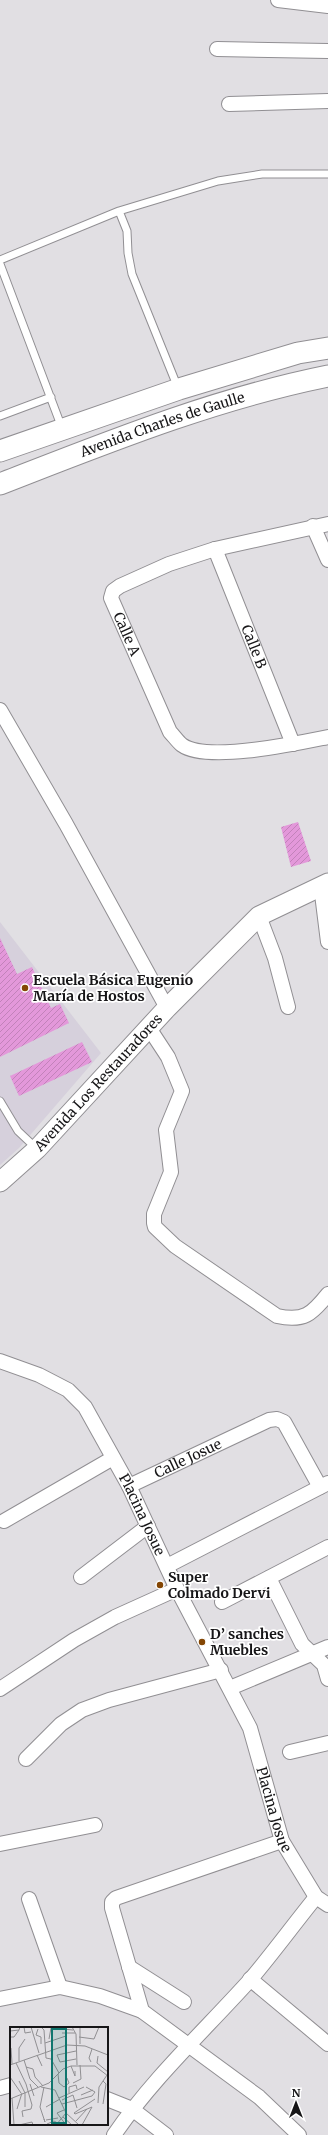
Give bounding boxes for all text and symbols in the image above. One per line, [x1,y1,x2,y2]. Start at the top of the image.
street label: Avenida Charles de Gaulle [77,388,247,461]
street label: Calle A [109,609,144,659]
street label: Calle B [237,622,271,671]
place label: Escuela Básica Eugenio María de Hostos [33,971,193,1005]
marker: Escuela Básica Eugenio María de Hostos [20,983,30,993]
street label: Avenida Los Restauradores [30,1010,166,1156]
street label: Calle Josue [151,1435,224,1482]
street label: Placina Josue [115,1471,169,1558]
place label: Super Colmado Dervi [168,1568,271,1602]
marker: Super Colmado Dervi [155,1580,165,1590]
place label: D’ sanches Muebles [210,1625,284,1659]
marker: D’ sanches Muebles [197,1637,207,1647]
street label: Placina Josue [252,1765,296,1856]
inset map [10,2027,108,2125]
north arrow [276,2083,316,2123]
text: N [292,2086,301,2100]

